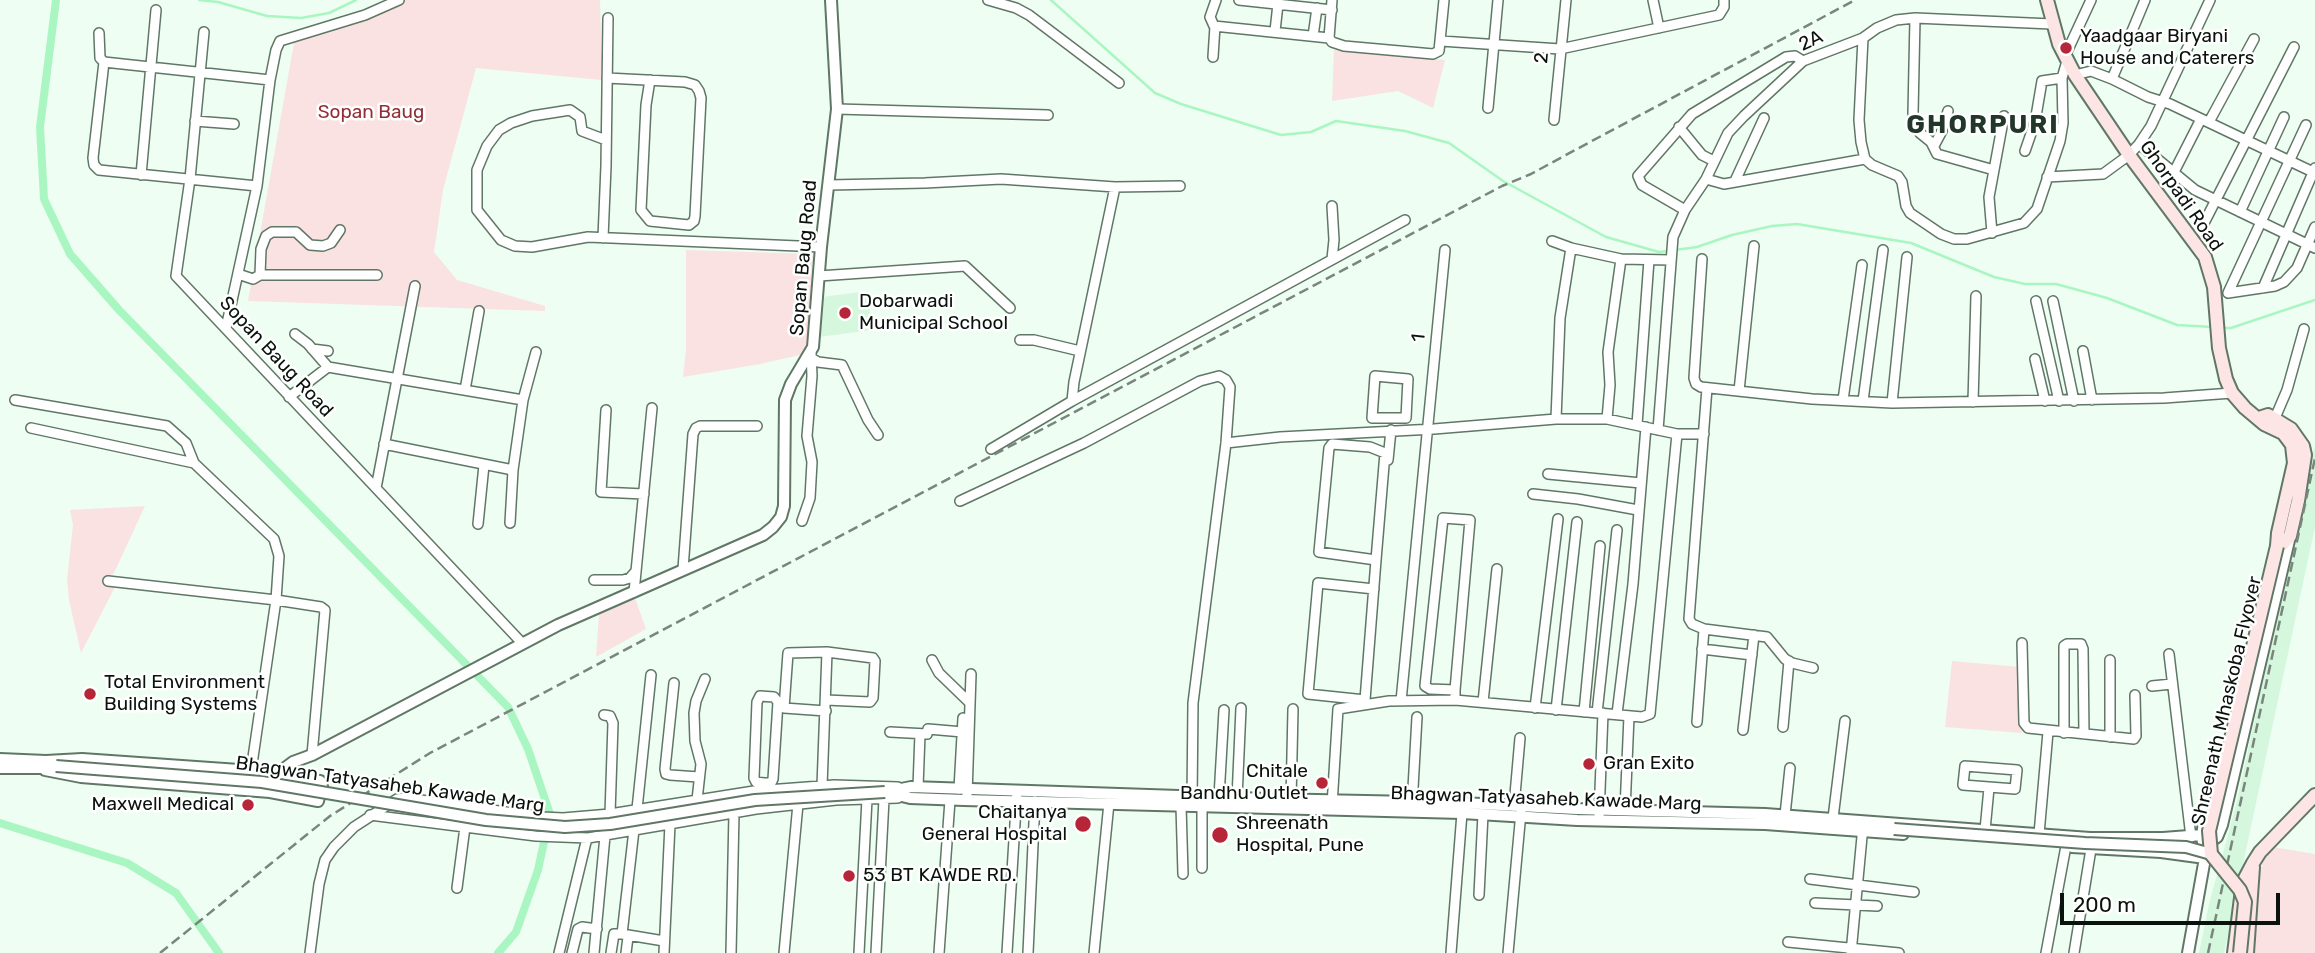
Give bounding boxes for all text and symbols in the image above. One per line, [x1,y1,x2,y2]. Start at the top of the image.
street label: 2A [1795,26,1827,56]
place label: Yaadgaar Biryani House and Caterers [2080,26,2255,70]
marker: Yaadgaar Biryani House and Caterers [2058,40,2074,56]
street label: 2 [1530,51,1554,65]
park label: Sopan Baug [318,102,424,124]
district label: GHORPURI [1907,109,2059,141]
street label: Ghorpadi Road [2134,136,2228,256]
street label: Sopan Baug Road [786,179,822,337]
place label: Dobarwadi Municipal School [859,291,1008,335]
street label: Sopan Baug Road [214,292,338,422]
marker: Dobarwadi Municipal School [837,305,853,321]
street label: 1 [1407,333,1431,343]
street label: Shreenath Mhaskoba Flyover [2187,574,2267,828]
place label: Total Environment Building Systems [104,672,265,716]
marker: Total Environment Building Systems [82,686,98,702]
street label: Bhagwan Tatyasaheb Kawade Marg [234,752,546,818]
place label: Gran Exito [1603,753,1694,775]
marker: Gran Exito [1581,756,1597,772]
place label: Chitale Bandhu Outlet [1180,761,1308,805]
marker: Chitale Bandhu Outlet [1314,775,1330,791]
street label: Bhagwan Tatyasaheb Kawade Marg [1390,782,1702,816]
place label: Maxwell Medical [91,794,234,816]
marker: Maxwell Medical [240,797,256,813]
place label: Chaitanya General Hospital [922,802,1067,846]
place label: Shreenath Hospital, Pune [1236,813,1364,857]
marker: Chaitanya General Hospital [1073,814,1093,834]
marker: Shreenath Hospital, Pune [1210,825,1230,845]
place label: 53 BT KAWDE RD. [863,865,1017,887]
marker: 53 BT KAWDE RD. [841,868,857,884]
scale bar [2063,880,2284,924]
text: 200 m [2073,892,2136,917]

